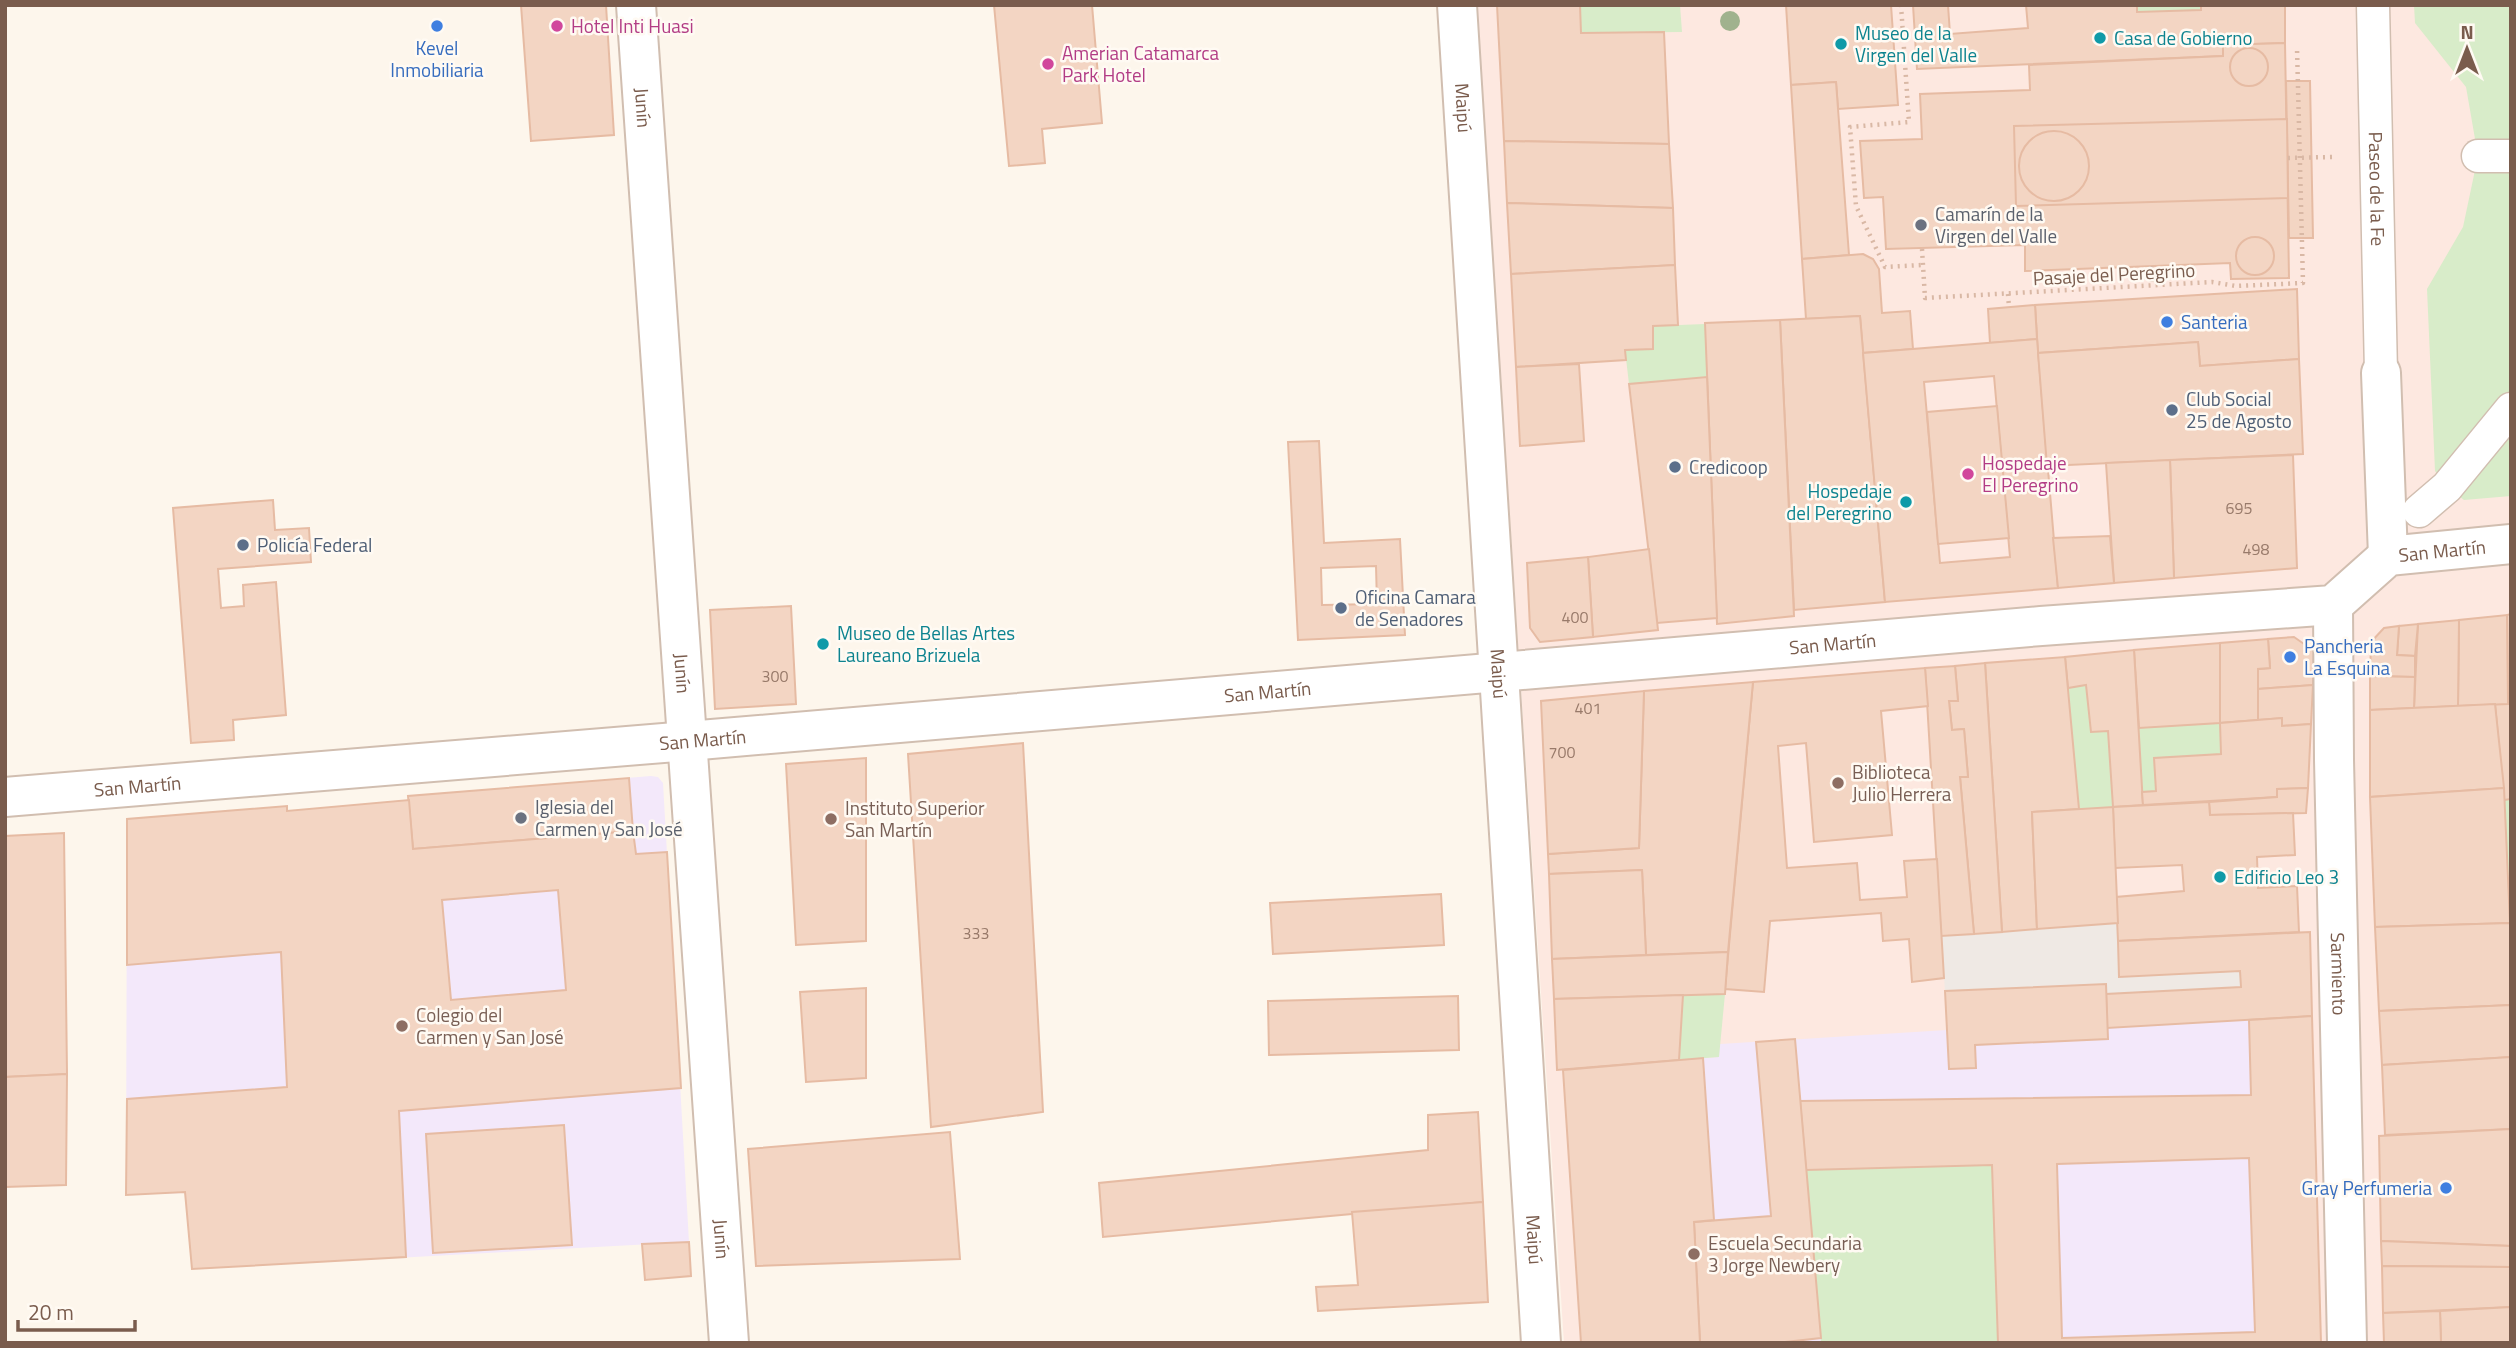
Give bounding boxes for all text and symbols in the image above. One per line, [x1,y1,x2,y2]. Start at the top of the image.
place label: Hotel Inti Huasi [571,11,694,40]
north arrow [2432,14,2502,84]
text: N [2460,17,2474,46]
marker: Kevel Inmobiliaria [429,18,445,34]
marker: Hotel Inti Huasi [549,18,565,34]
place label: Museo de la Virgen del Valle [1855,18,1977,69]
place label: Casa de Gobierno [2114,23,2253,52]
marker: Casa de Gobierno [2092,30,2108,46]
place label: Kevel Inmobiliaria [390,33,484,84]
marker: Museo de la Virgen del Valle [1833,36,1849,52]
place label: Amerian Catamarca Park Hotel [1062,38,1220,89]
marker: Amerian Catamarca Park Hotel [1040,56,1056,72]
street label: Maipú [1448,82,1480,134]
street label: Junín [628,87,659,129]
street label: Paseo de la Fe [2362,131,2393,247]
place label: Camarín de la Virgen del Valle [1935,199,2057,250]
marker: Camarín de la Virgen del Valle [1913,217,1929,233]
street label: Pasaje del Peregrino [2032,255,2196,292]
place label: Santeria [2181,307,2248,336]
marker: Santeria [2159,314,2175,330]
place label: Club Social 25 de Agosto [2186,384,2292,435]
marker: Club Social 25 de Agosto [2164,402,2180,418]
place label: Hospedaje El Peregrino [1982,448,2079,499]
place label: Credicoop [1689,452,1768,481]
marker: Credicoop [1667,459,1683,475]
marker: Hospedaje El Peregrino [1960,466,1976,482]
place label: Hospedaje del Peregrino [1786,476,1892,527]
marker: Hospedaje del Peregrino [1898,494,1914,510]
house number: 695 [2226,496,2252,520]
place label: Policía Federal [257,530,372,559]
street label: San Martín [2397,532,2487,569]
marker: Policía Federal [235,537,251,553]
house number: 498 [2243,537,2269,561]
place label: Oficina Camara de Senadores [1355,582,1476,633]
marker: Oficina Camara de Senadores [1333,600,1349,616]
house number: 400 [1562,605,1588,629]
place label: Museo de Bellas Artes Laureano Brizuela [837,618,1015,669]
street label: San Martín [1788,625,1877,661]
place label: Pancheria La Esquina [2304,631,2391,682]
marker: Museo de Bellas Artes Laureano Brizuela [815,636,831,652]
street label: Maipú [1483,648,1516,699]
marker: Pancheria La Esquina [2282,649,2298,665]
street label: Junín [667,652,699,694]
house number: 300 [762,664,788,688]
street label: San Martín [1223,673,1312,709]
house number: 401 [1575,696,1601,720]
street label: San Martín [658,721,747,757]
house number: 700 [1549,740,1575,764]
place label: Biblioteca Julio Herrera [1852,757,1952,808]
street label: San Martín [93,768,182,804]
marker: Biblioteca Julio Herrera [1830,775,1846,791]
place label: Iglesia del Carmen y San José [535,792,683,843]
place label: Instituto Superior San Martín [845,793,985,844]
marker: Iglesia del Carmen y San José [513,810,529,826]
marker: Instituto Superior San Martín [823,811,839,827]
place label: Edificio Leo 3 [2234,862,2339,891]
marker: Edificio Leo 3 [2212,869,2228,885]
house number: 333 [963,921,989,945]
street label: Sarmiento [2324,932,2355,1016]
place label: Colegio del Carmen y San José [416,1000,564,1051]
marker: Colegio del Carmen y San José [394,1018,410,1034]
place label: Gray Perfumeria [2301,1173,2432,1202]
marker: Gray Perfumeria [2438,1180,2454,1196]
street label: Maipú [1519,1214,1551,1265]
street label: Junín [706,1218,738,1260]
place label: Escuela Secundaria 3 Jorge Newbery [1708,1228,1862,1279]
marker: Escuela Secundaria 3 Jorge Newbery [1686,1246,1702,1262]
scale bar [18,1288,135,1332]
text: 20 m [28,1296,74,1328]

